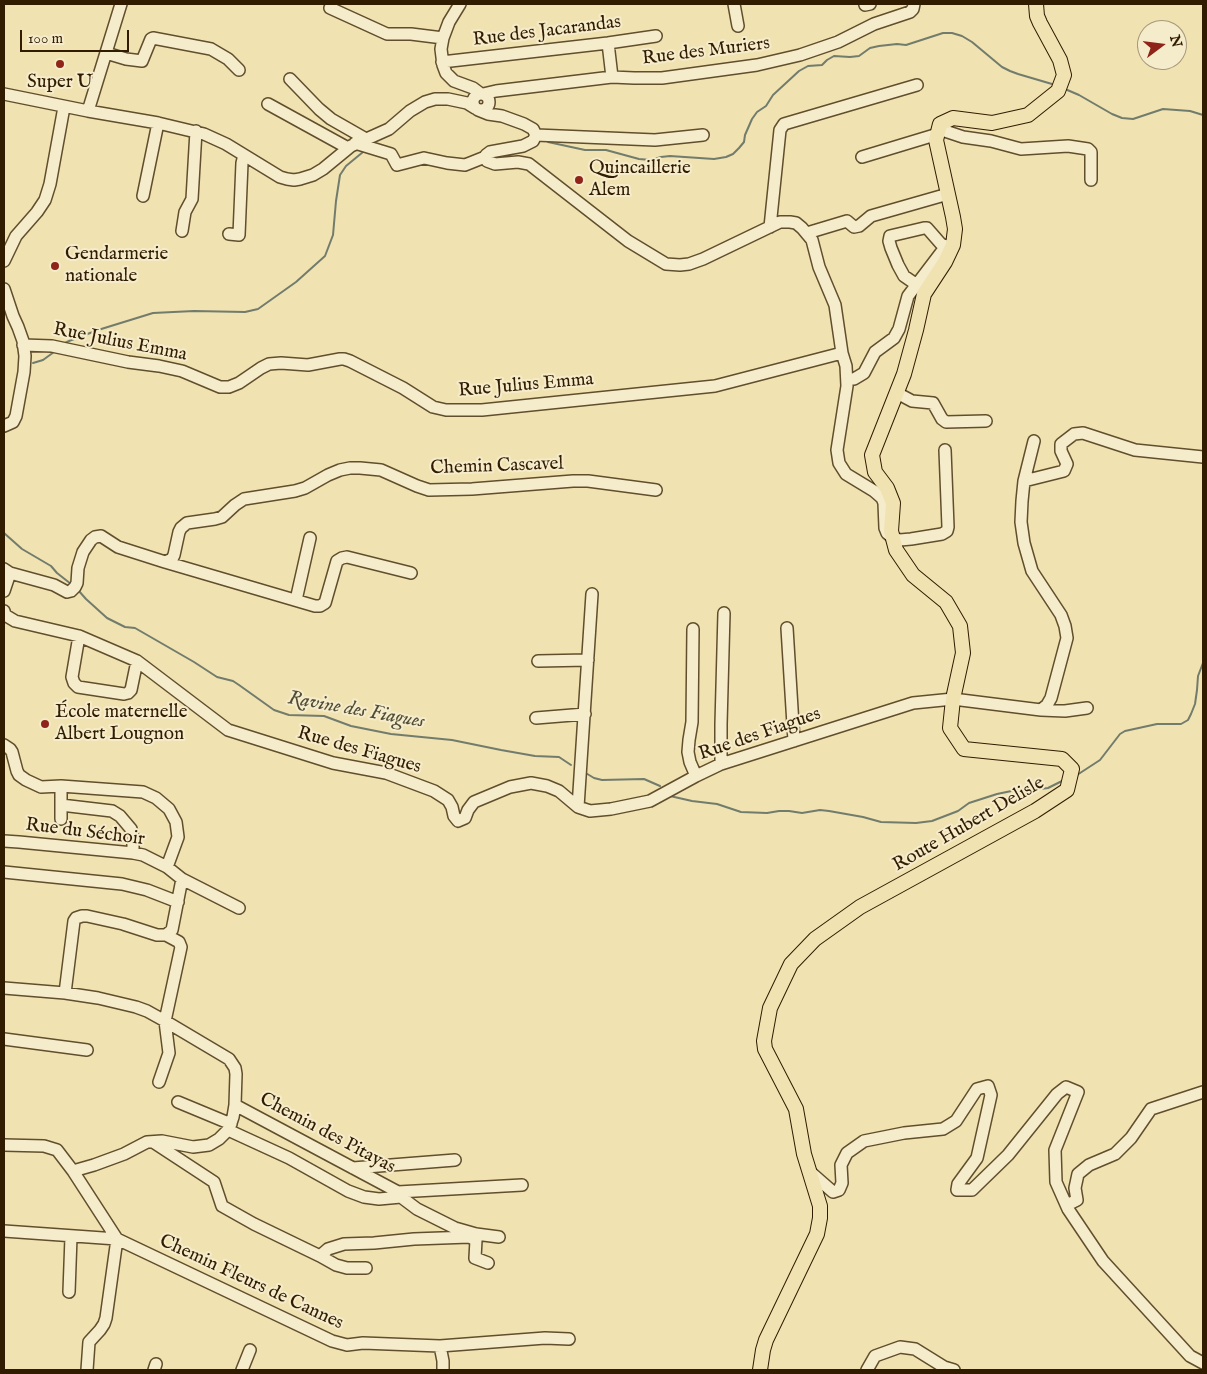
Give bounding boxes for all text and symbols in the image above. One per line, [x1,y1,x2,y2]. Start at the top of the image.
street label: Rue des Jacarandas [472,12,622,52]
scale bar [22,20,131,52]
north arrow [1137,20,1187,70]
text: 100 m [28,29,63,48]
street label: Rue des Muriers [641,33,771,71]
text: N [1165,33,1186,50]
marker: Super U [54,58,66,70]
place label: Super U [27,72,93,94]
place label: Quincaillerie Alem [589,158,691,202]
marker: Quincaillerie Alem [573,174,585,186]
place label: Gendarmerie nationale [65,244,168,288]
marker: Gendarmerie nationale [49,260,61,272]
street label: Rue Julius Emma [51,319,189,367]
street label: Rue Julius Emma [457,369,595,403]
street label: Chemin Cascavel [430,453,564,481]
water label: Ravine des Fiagues [286,687,426,735]
place label: École maternelle Albert Lougnon [55,702,187,746]
street label: Rue des Fiagues [696,703,824,767]
marker: École maternelle Albert Lougnon [39,718,51,730]
street label: Rue des Fiagues [294,722,424,780]
street label: Route Hubert Delisle [889,772,1049,878]
street label: Rue du Séchoir [24,814,146,852]
street label: Chemin des Pitayas [255,1089,399,1179]
street label: Chemin Fleurs de Cannes [155,1230,347,1336]

